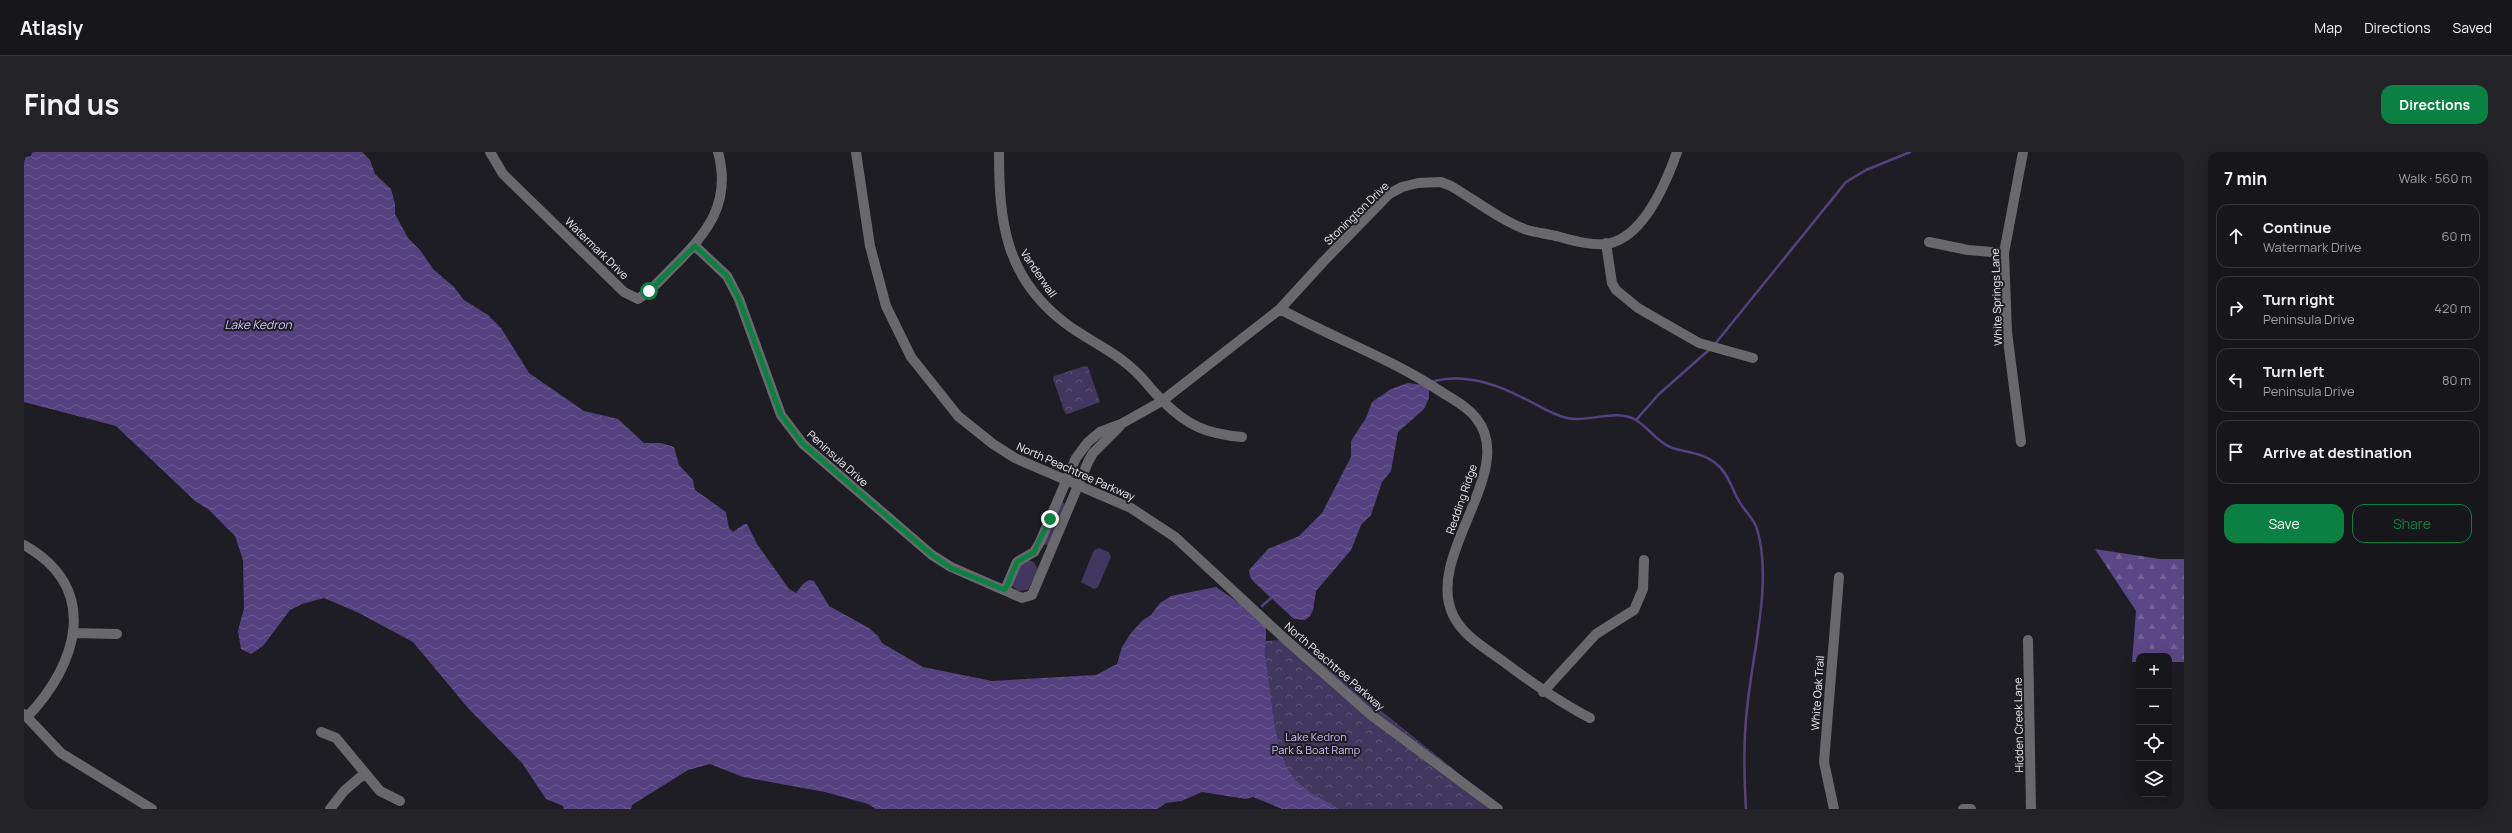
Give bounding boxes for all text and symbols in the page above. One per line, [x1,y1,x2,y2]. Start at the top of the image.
text: Atlasly [20,15,83,41]
text: Map [2314,18,2342,37]
text: Directions [2364,18,2431,37]
text: Saved [2453,18,2492,37]
text: Find us [24,85,119,123]
button: Directions [2381,85,2488,124]
text: 7 min [2224,167,2267,190]
text: Walk · 560 m [2398,169,2472,187]
street label: Stonington Drive [1320,178,1392,248]
street label: Watermark Drive [562,214,633,283]
text: Continue [2263,217,2331,238]
icon: ahead [2225,225,2247,247]
text: 60 m [2441,227,2471,245]
text: Watermark Drive [2263,238,2361,256]
street label: Vanderwall [1017,246,1061,300]
street label: White Springs Lane [1987,247,2005,346]
route start [640,282,658,300]
text: Turn right [2263,289,2334,310]
icon: right [2225,297,2247,319]
text: 420 m [2434,299,2471,317]
text: Peninsula Drive [2263,310,2355,328]
water label: Lake Kedron [224,316,292,333]
text: Turn left [2263,361,2325,382]
icon: left [2225,369,2247,391]
text: 80 m [2442,371,2471,389]
text: Peninsula Drive [2263,382,2355,400]
street label: Peninsula Drive [804,427,872,490]
street label: North Peachtree Parkway [1015,438,1138,504]
icon: arrive [2225,441,2247,463]
text: Arrive at destination [2263,442,2412,463]
street label: Redding Ridge [1442,461,1480,536]
button: Save [2224,504,2344,543]
button: Share [2352,504,2472,543]
route end [1041,510,1059,528]
street label: North Peachtree Parkway [1282,618,1388,714]
map controls [2136,653,2172,797]
button: + [2136,653,2172,689]
street label: White Oak Trail [1807,655,1827,731]
street label: Hidden Creek Lane [2010,677,2026,773]
button: − [2136,689,2172,725]
button: locate [2136,725,2172,761]
park label: Lake Kedron Park & Boat Ramp [1272,729,1361,757]
button: layers [2136,761,2172,797]

